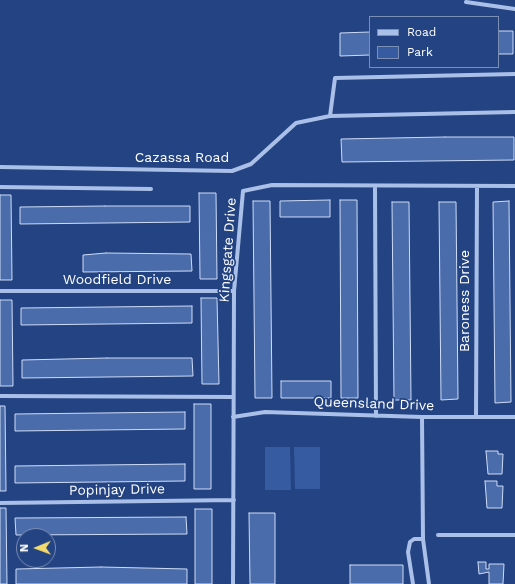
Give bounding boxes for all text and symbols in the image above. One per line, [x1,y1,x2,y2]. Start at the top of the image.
legend [369,16,499,68]
text: Road [407,25,436,39]
text: Park [407,45,433,59]
street label: Cazassa Road [135,150,229,166]
street label: Kingsgate Drive [216,197,240,303]
street label: Baroness Drive [457,250,473,352]
street label: Woodfield Drive [63,272,171,288]
street label: Queensland Drive [313,394,435,414]
street label: Popinjay Drive [69,481,165,499]
north arrow [16,528,56,568]
text: N [18,544,31,552]

